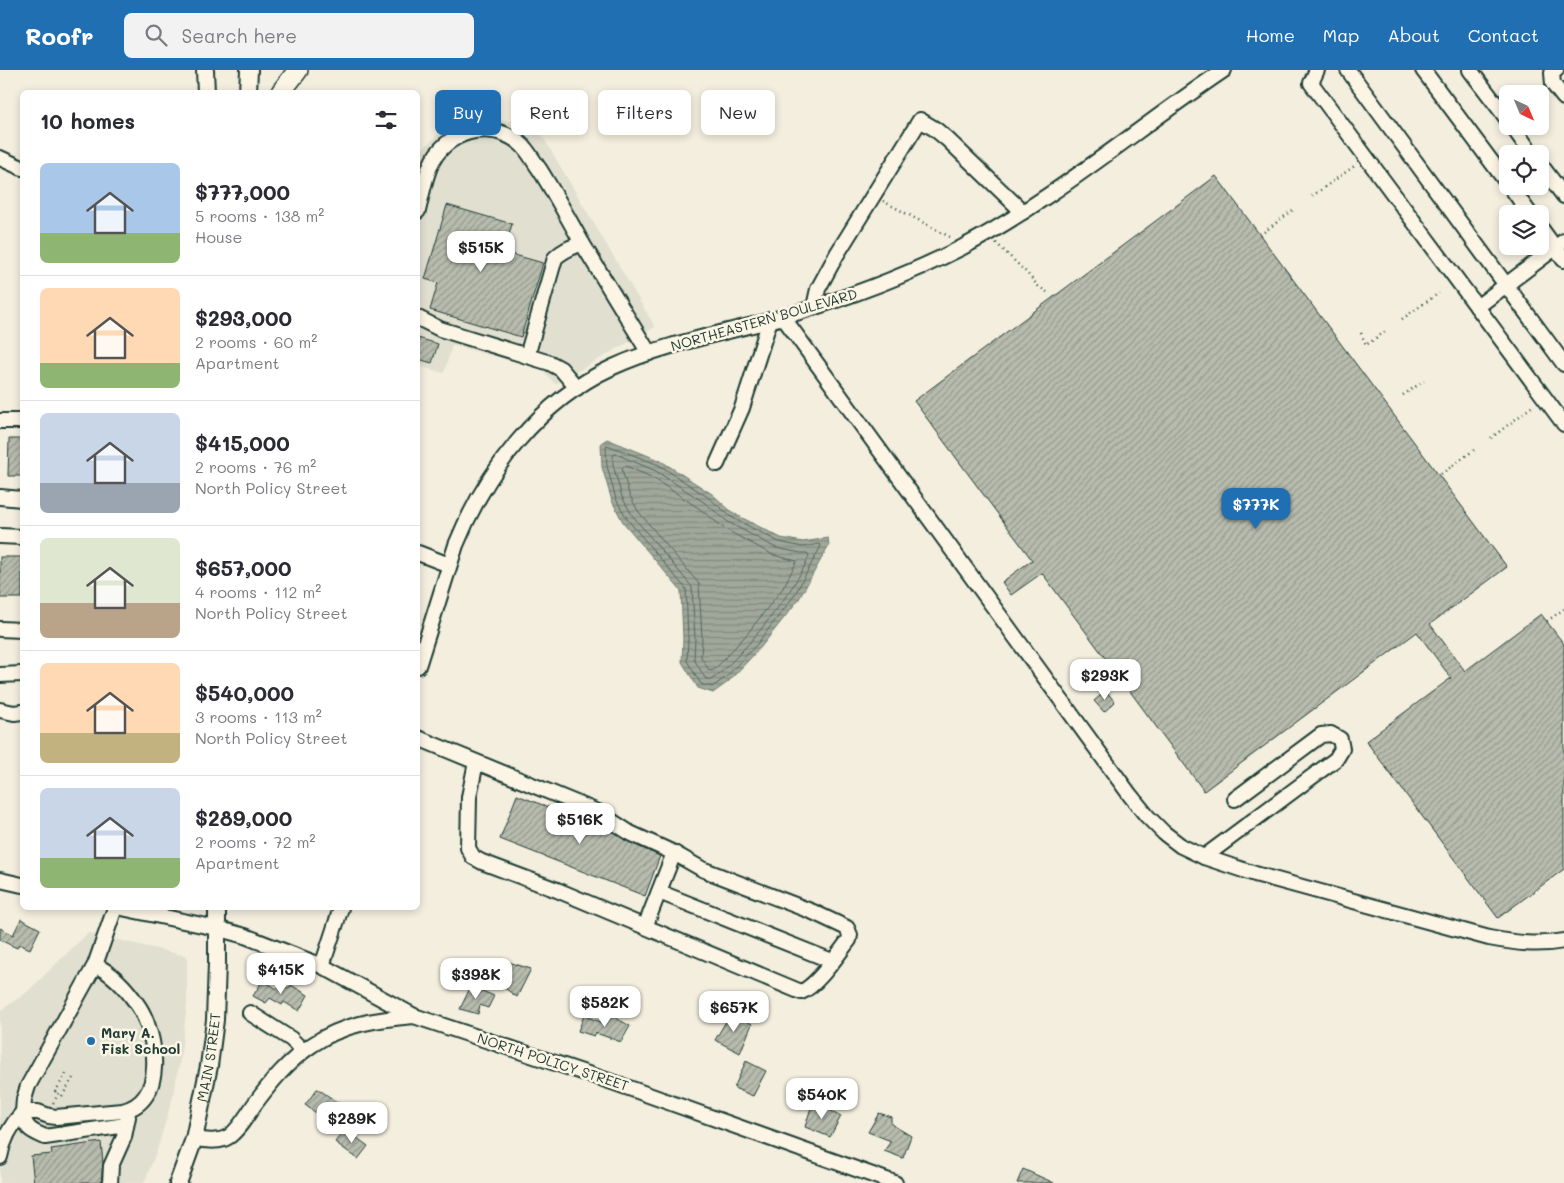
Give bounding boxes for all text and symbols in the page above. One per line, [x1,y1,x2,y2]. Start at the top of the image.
search box [124,13,474,58]
text: Roofr [25,20,94,51]
icon: search [142,21,170,49]
text: Search here [182,23,297,48]
text: Home [1246,23,1295,47]
text: Map [1323,23,1359,47]
text: About [1387,23,1440,47]
text: Contact [1468,23,1539,47]
north arrow [1499,85,1549,135]
map controls [1499,85,1549,255]
chip: Buy [435,90,501,135]
chip: Rent [511,90,588,135]
chip: Filters [598,90,691,135]
chip: New [701,90,775,135]
icon: filters [372,106,400,134]
text: 10 homes [40,107,135,134]
button: locate [1499,145,1549,195]
text: $777,000 [195,178,290,205]
icon: home [80,183,140,243]
text: 5 rooms · 138 m² [195,205,324,226]
button: layers [1499,205,1549,255]
text: House [195,226,242,247]
pin: $515K [446,230,516,273]
text: $515K [458,236,504,257]
street label: NORTHEASTERN BOULEVARD [668,284,859,355]
text: $293,000 [195,304,292,331]
icon: home [80,308,140,368]
text: 2 rooms · 60 m² [195,331,317,352]
text: Apartment [195,352,280,373]
text: $415,000 [195,429,290,456]
icon: home [80,433,140,493]
text: 2 rooms · 76 m² [195,456,316,477]
text: North Policy Street [195,477,348,498]
pin: $777K [1221,488,1291,530]
text: $777K [1232,493,1280,514]
text: $657,000 [195,554,292,581]
icon: home [80,558,140,618]
text: 4 rooms · 112 m² [195,581,321,602]
text: North Policy Street [195,602,348,623]
pin: $293K [1070,658,1140,701]
text: $293K [1081,664,1129,685]
text: $540,000 [195,679,294,706]
icon: home [80,683,140,743]
text: 3 rooms · 113 m² [195,706,322,727]
text: North Policy Street [195,727,348,748]
pin: $516K [545,802,615,845]
text: $289,000 [195,804,292,831]
icon: home [80,808,140,868]
text: $516K [557,808,603,829]
text: 2 rooms · 72 m² [195,831,316,852]
text: Apartment [195,852,280,873]
pin: $415K [246,952,316,995]
text: $415K [258,958,305,979]
pin: $398K [441,958,511,1000]
text: $398K [451,963,501,984]
pin: $582K [570,986,640,1028]
pin: $657K [699,990,769,1033]
text: $582K [581,991,629,1012]
text: $657K [710,996,758,1017]
street label: MAIN STREET [192,1012,224,1104]
place label: Mary A. Fisk School [101,1023,180,1058]
street label: NORTH POLICY STREET [475,1028,631,1095]
marker: Mary A. Fisk School [85,1035,97,1047]
pin: $540K [787,1078,857,1120]
text: $540K [797,1083,847,1104]
pin: $289K [317,1102,387,1144]
text: $289K [328,1107,376,1128]

